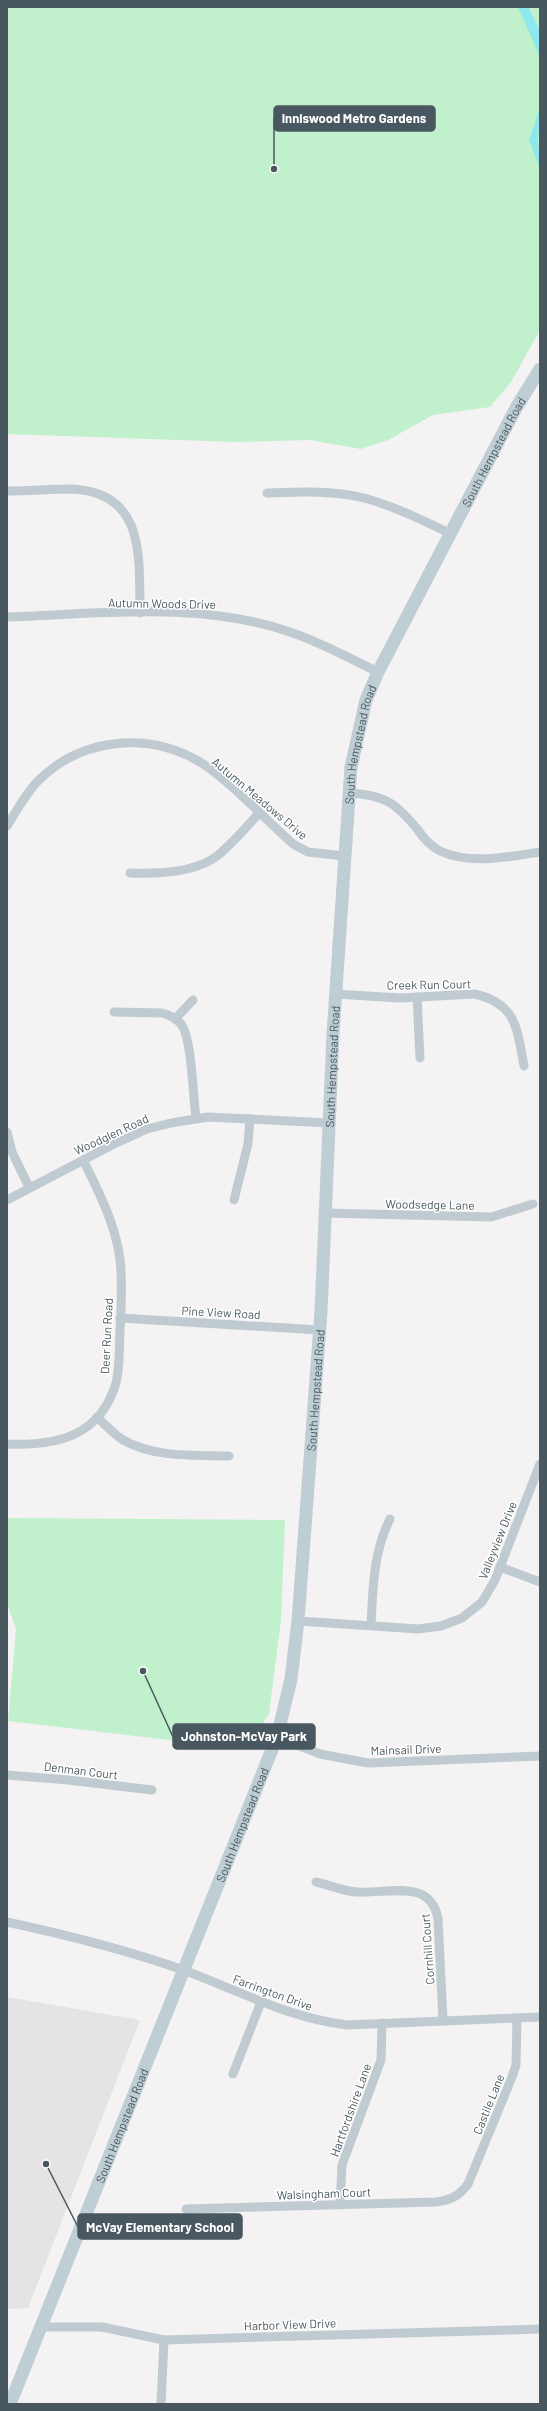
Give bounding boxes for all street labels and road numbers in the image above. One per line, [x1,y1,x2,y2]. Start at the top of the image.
street label: South Hempstead Road [459,394,528,509]
street label: Autumn Woods Drive [108,595,216,611]
street label: South Hempstead Road [342,682,379,805]
street label: Autumn Meadows Drive [209,754,311,842]
street label: Creek Run Court [387,976,471,992]
street label: South Hempstead Road [322,1005,342,1128]
street label: Woodglen Road [72,1111,150,1157]
street label: Woodsedge Lane [385,1196,475,1212]
street label: Deer Run Road [97,1298,115,1374]
street label: Pine View Road [181,1303,261,1321]
street label: South Hempstead Road [304,1329,327,1452]
street label: Valleyview Drive [475,1499,519,1581]
street label: Mainsail Drive [370,1741,442,1757]
street label: Denman Court [43,1759,119,1781]
street label: South Hempstead Road [213,1765,271,1884]
street label: Cornhill Court [418,1913,436,1985]
street label: Farrington Drive [231,1971,315,2013]
street label: Hartfordshire Lane [327,2062,373,2158]
street label: South Hempstead Road [92,2066,151,2185]
street label: Castile Lane [470,2072,506,2136]
street label: Walsingham Court [276,2184,372,2202]
street label: Harbor View Drive [244,2315,336,2333]

